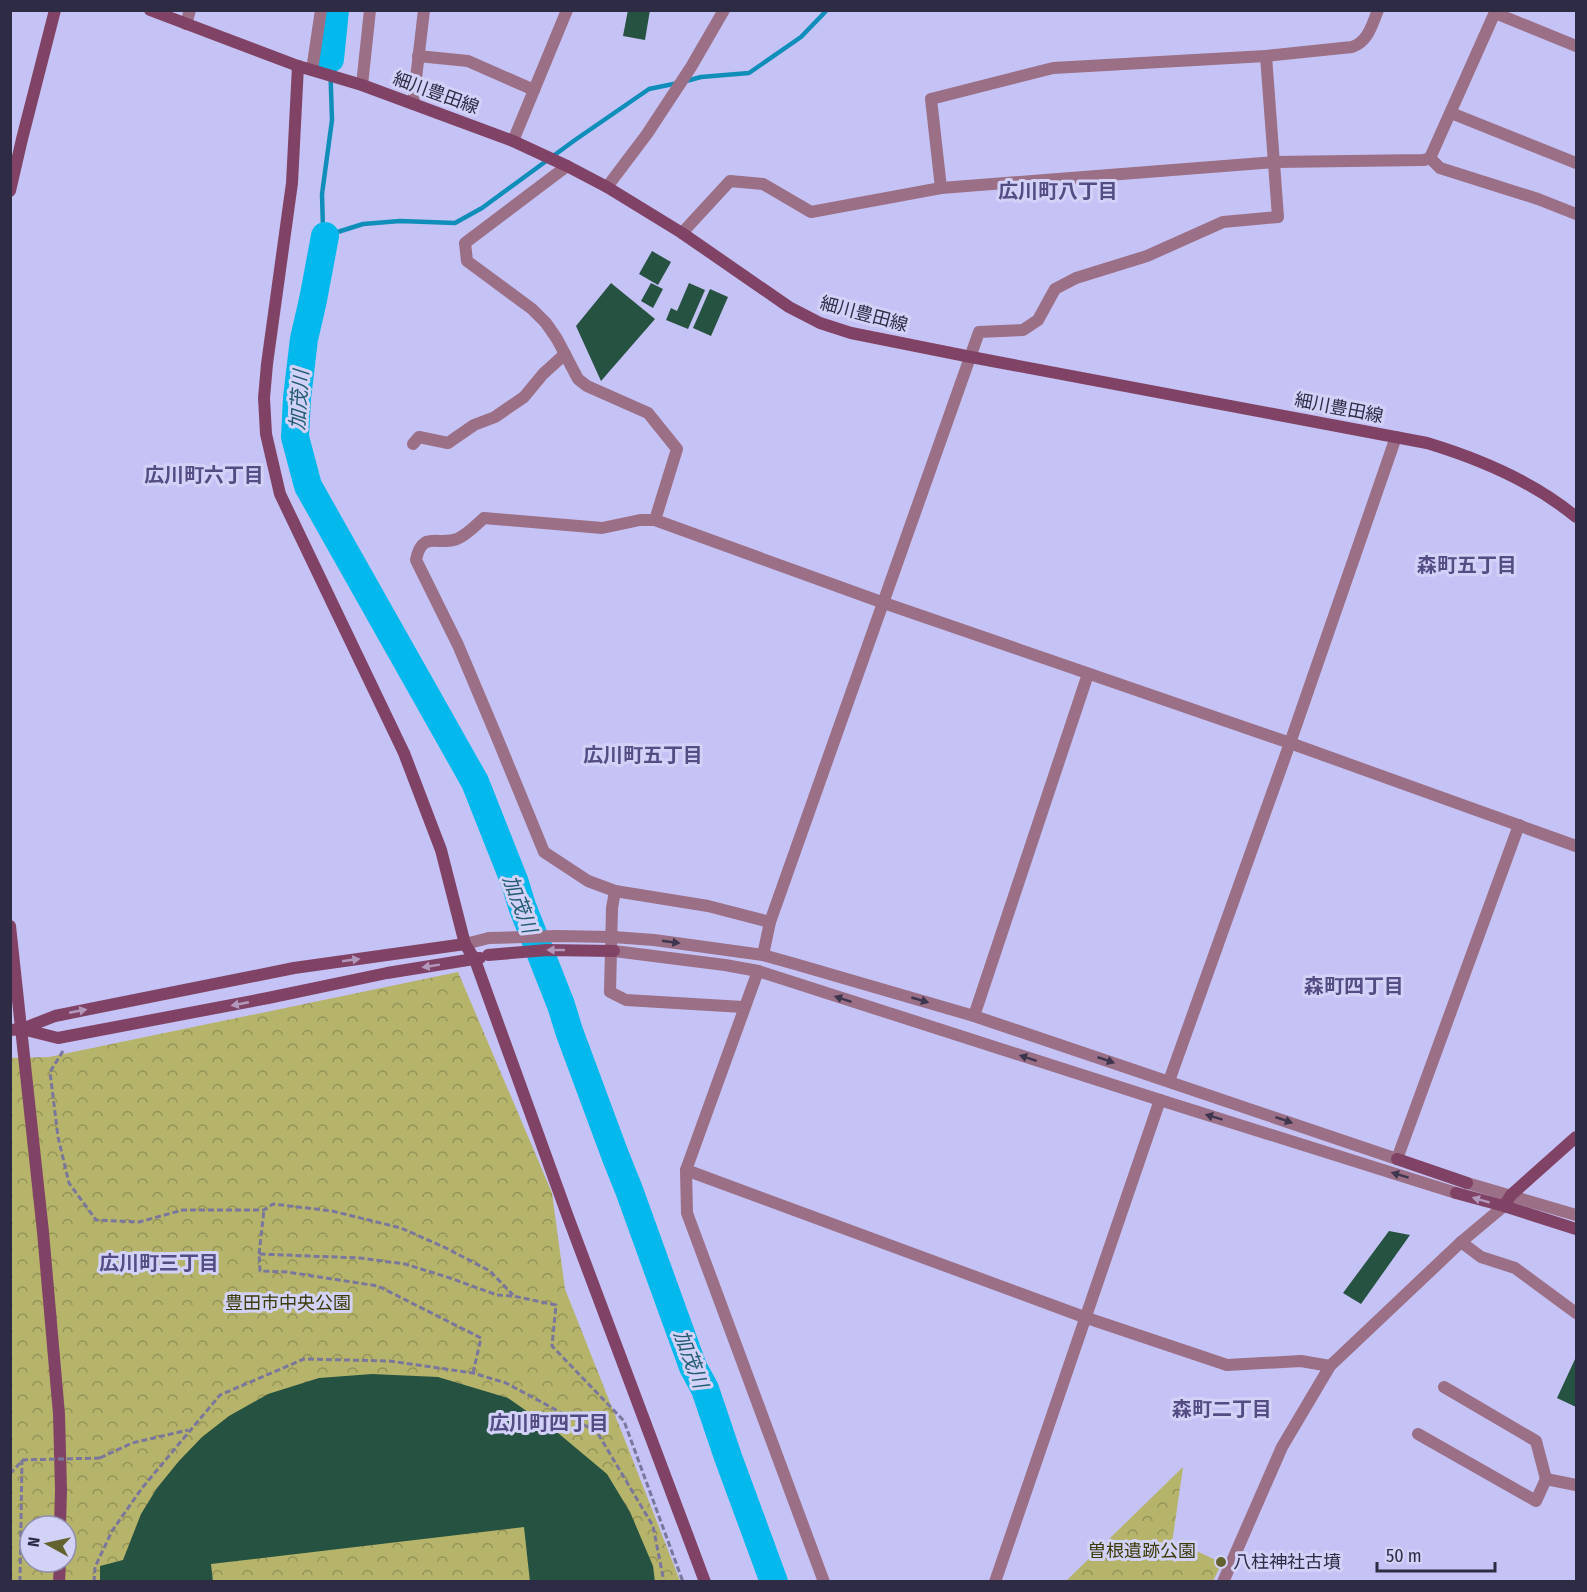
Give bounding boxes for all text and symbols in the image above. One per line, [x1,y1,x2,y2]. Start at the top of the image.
street label: 細川豊田線 [390,67,482,119]
district label: 広川町八丁目 [998,179,1118,203]
street label: 細川豊田線 [818,292,910,336]
water label: 加茂川 [285,367,313,431]
street label: 細川豊田線 [1293,389,1385,427]
district label: 広川町六丁目 [144,463,264,487]
district label: 森町五丁目 [1417,553,1517,577]
district label: 広川町五丁目 [583,743,703,767]
water label: 加茂川 [498,872,543,938]
one-way arrow [661,938,680,947]
one-way arrow [546,945,565,955]
one-way arrow [342,956,361,965]
one-way arrow [421,962,440,971]
district label: 森町四丁目 [1304,974,1404,998]
one-way arrow [834,994,852,1003]
one-way arrow [911,996,929,1005]
one-way arrow [230,1000,249,1009]
one-way arrow [69,1006,88,1015]
one-way arrow [1019,1053,1037,1062]
one-way arrow [1097,1056,1115,1065]
one-way arrow [1205,1112,1223,1121]
one-way arrow [1275,1116,1293,1126]
one-way arrow [1391,1170,1409,1180]
one-way arrow [1471,1194,1490,1204]
district label: 広川町三丁目 [99,1251,219,1275]
park label: 豊田市中央公園 [225,1292,351,1314]
water label: 加茂川 [669,1327,714,1393]
district label: 森町二丁目 [1172,1397,1272,1421]
district label: 広川町四丁目 [489,1411,609,1435]
north arrow [18,1514,78,1574]
scale bar [1377,1535,1496,1573]
text: N [24,1536,44,1548]
park label: 曽根遺跡公園 [1088,1540,1196,1562]
text: 50 m [1386,1545,1422,1567]
place label: 八柱神社古墳 [1233,1551,1341,1573]
marker: 八柱神社古墳 [1214,1555,1228,1569]

